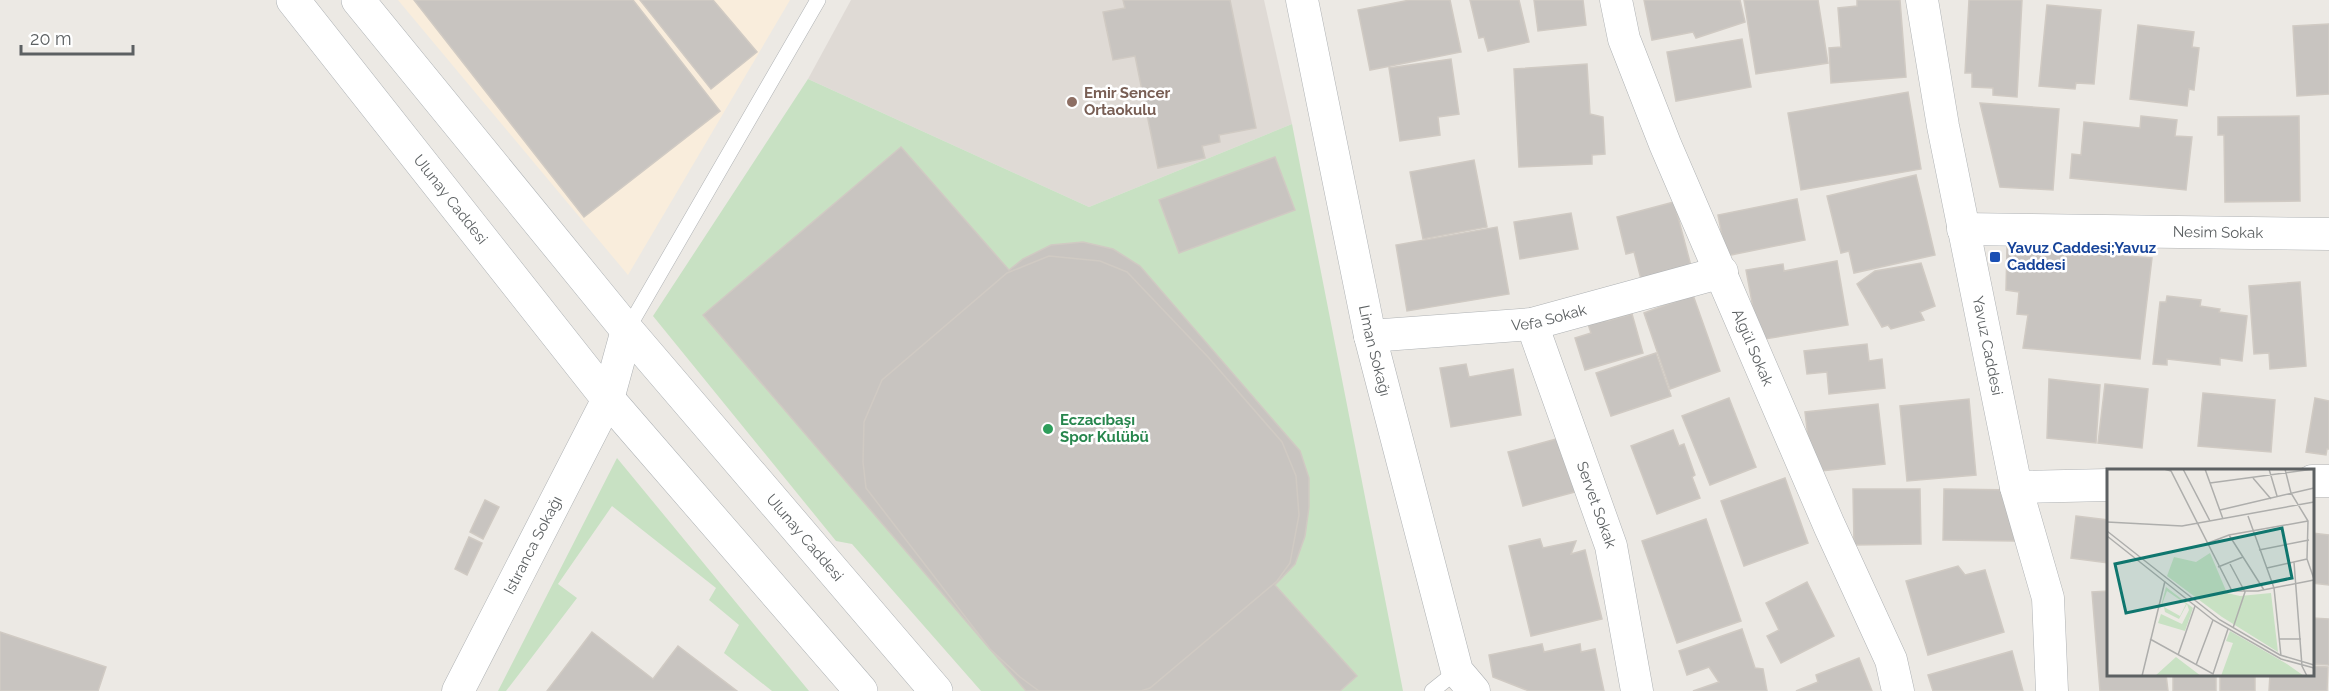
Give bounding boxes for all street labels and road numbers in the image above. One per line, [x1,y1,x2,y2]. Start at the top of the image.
street label: Ulunay Caddesi [410,151,491,248]
street label: Nesim Sokak [2173,223,2263,242]
street label: Yavuz Caddesi [1969,295,2006,397]
street label: Vefa Sokak [1510,301,1588,335]
street label: Liman Sokağı [1355,303,1394,398]
street label: Algül Sokak [1728,306,1777,389]
street label: Servet Sokak [1573,459,1620,551]
street label: Ulunay Caddesi [762,490,847,585]
street label: Istıranca Sokağı [500,493,566,597]

